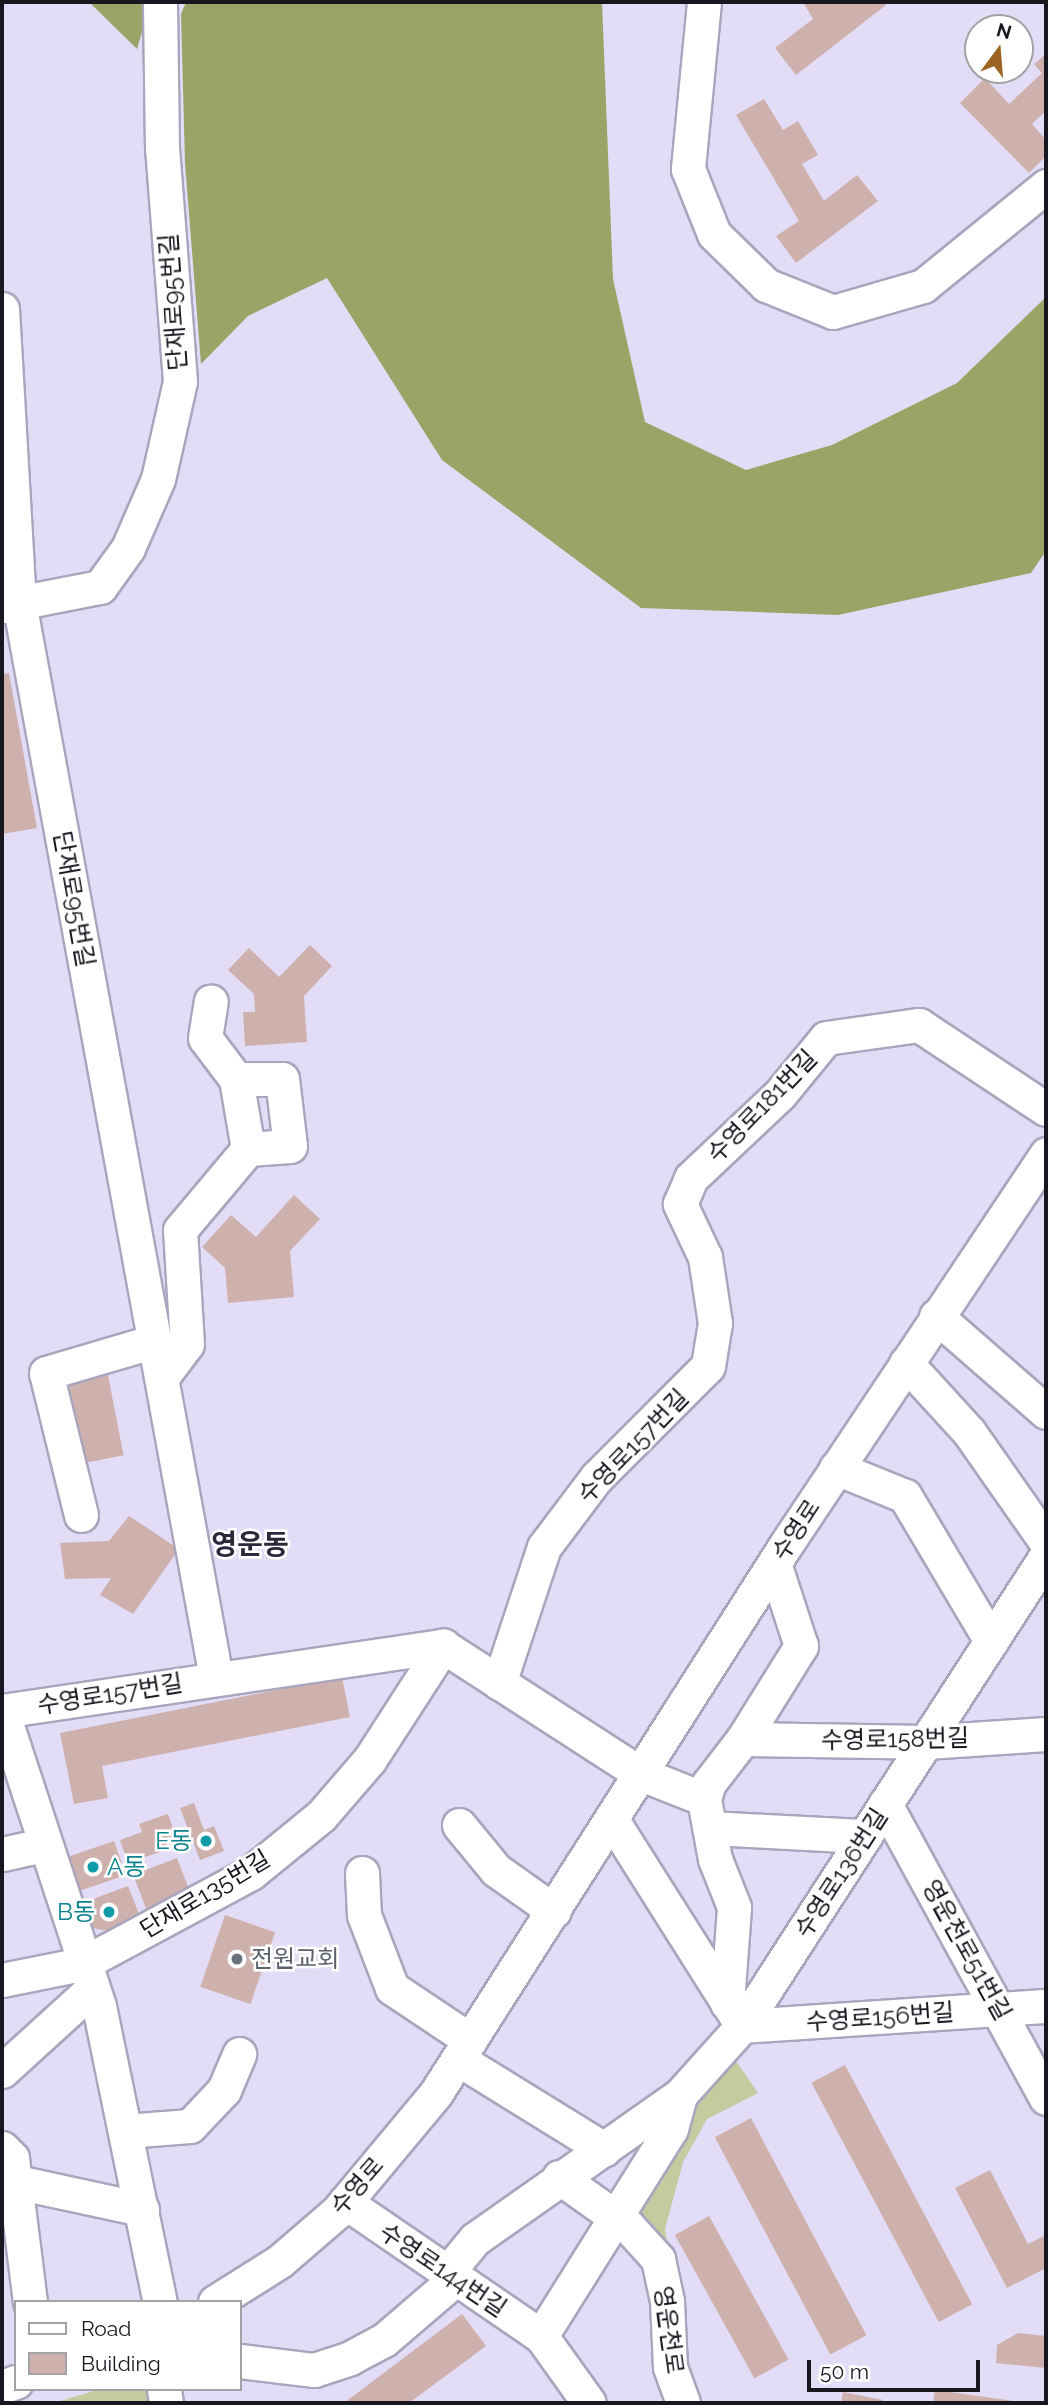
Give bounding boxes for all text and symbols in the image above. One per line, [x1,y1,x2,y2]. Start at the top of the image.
north arrow [964,14,1034,84]
text: N [994,18,1014,43]
street label: 단재로95번길 [154,232,192,372]
street label: 단재로95번길 [48,829,100,969]
street label: 수영로181번길 [701,1044,823,1168]
street label: 수영로157번길 [572,1383,694,1509]
street label: 수영로 [766,1494,826,1566]
district label: 영운동 [211,1528,289,1562]
street label: 수영로157번길 [35,1668,185,1720]
street label: 수영로158번길 [821,1723,969,1755]
street label: 수영로136번길 [789,1803,893,1943]
place label: E동 [155,1827,192,1855]
marker: E동 [198,1833,214,1849]
street label: 단재로135번길 [135,1844,275,1944]
place label: A동 [107,1853,145,1881]
marker: A동 [85,1859,101,1875]
street label: 영운천로51번길 [917,1875,1017,2025]
place label: B동 [57,1898,95,1926]
marker: B동 [101,1904,117,1920]
place label: 전원교회 [251,1945,339,1973]
marker: 전원교회 [229,1951,245,1967]
street label: 수영로156번길 [805,1997,955,2037]
street label: 수영로 [324,2152,390,2220]
street label: 수영로144번길 [374,2217,512,2323]
street label: 영운천로 [649,2284,689,2376]
legend [14,2300,242,2391]
text: Road [81,2316,131,2341]
scale bar [810,2346,983,2390]
text: Building [81,2351,161,2376]
text: 50 m [820,2359,869,2384]

